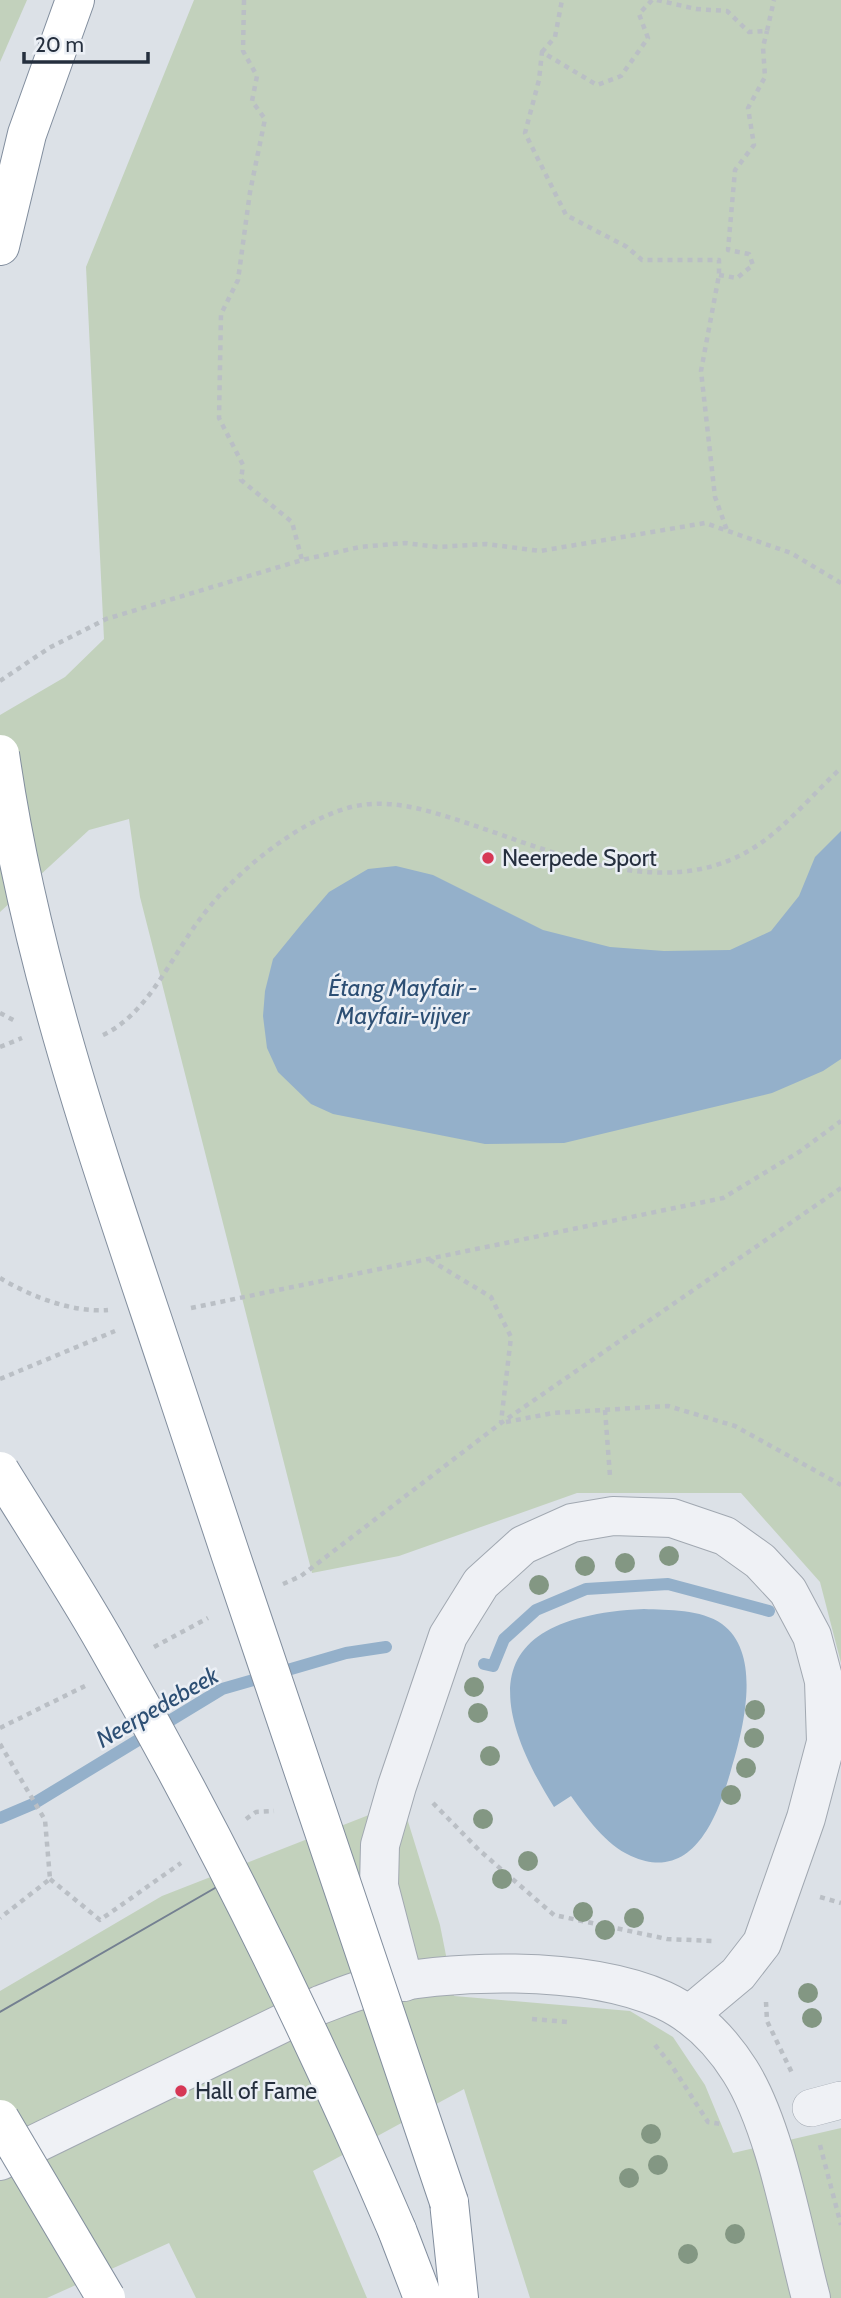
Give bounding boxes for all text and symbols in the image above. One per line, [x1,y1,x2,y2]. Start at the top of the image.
scale bar [24,21,149,65]
text: 20 m [35,32,84,57]
place label: Neerpede Sport [502,844,657,872]
marker: Neerpede Sport [480,850,496,866]
water label: Étang Mayfair - Mayfair-vijver [328,972,478,1030]
water label: Neerpedebeek [91,1660,224,1754]
place label: Hall of Fame [195,2077,317,2105]
marker: Hall of Fame [173,2083,189,2099]

